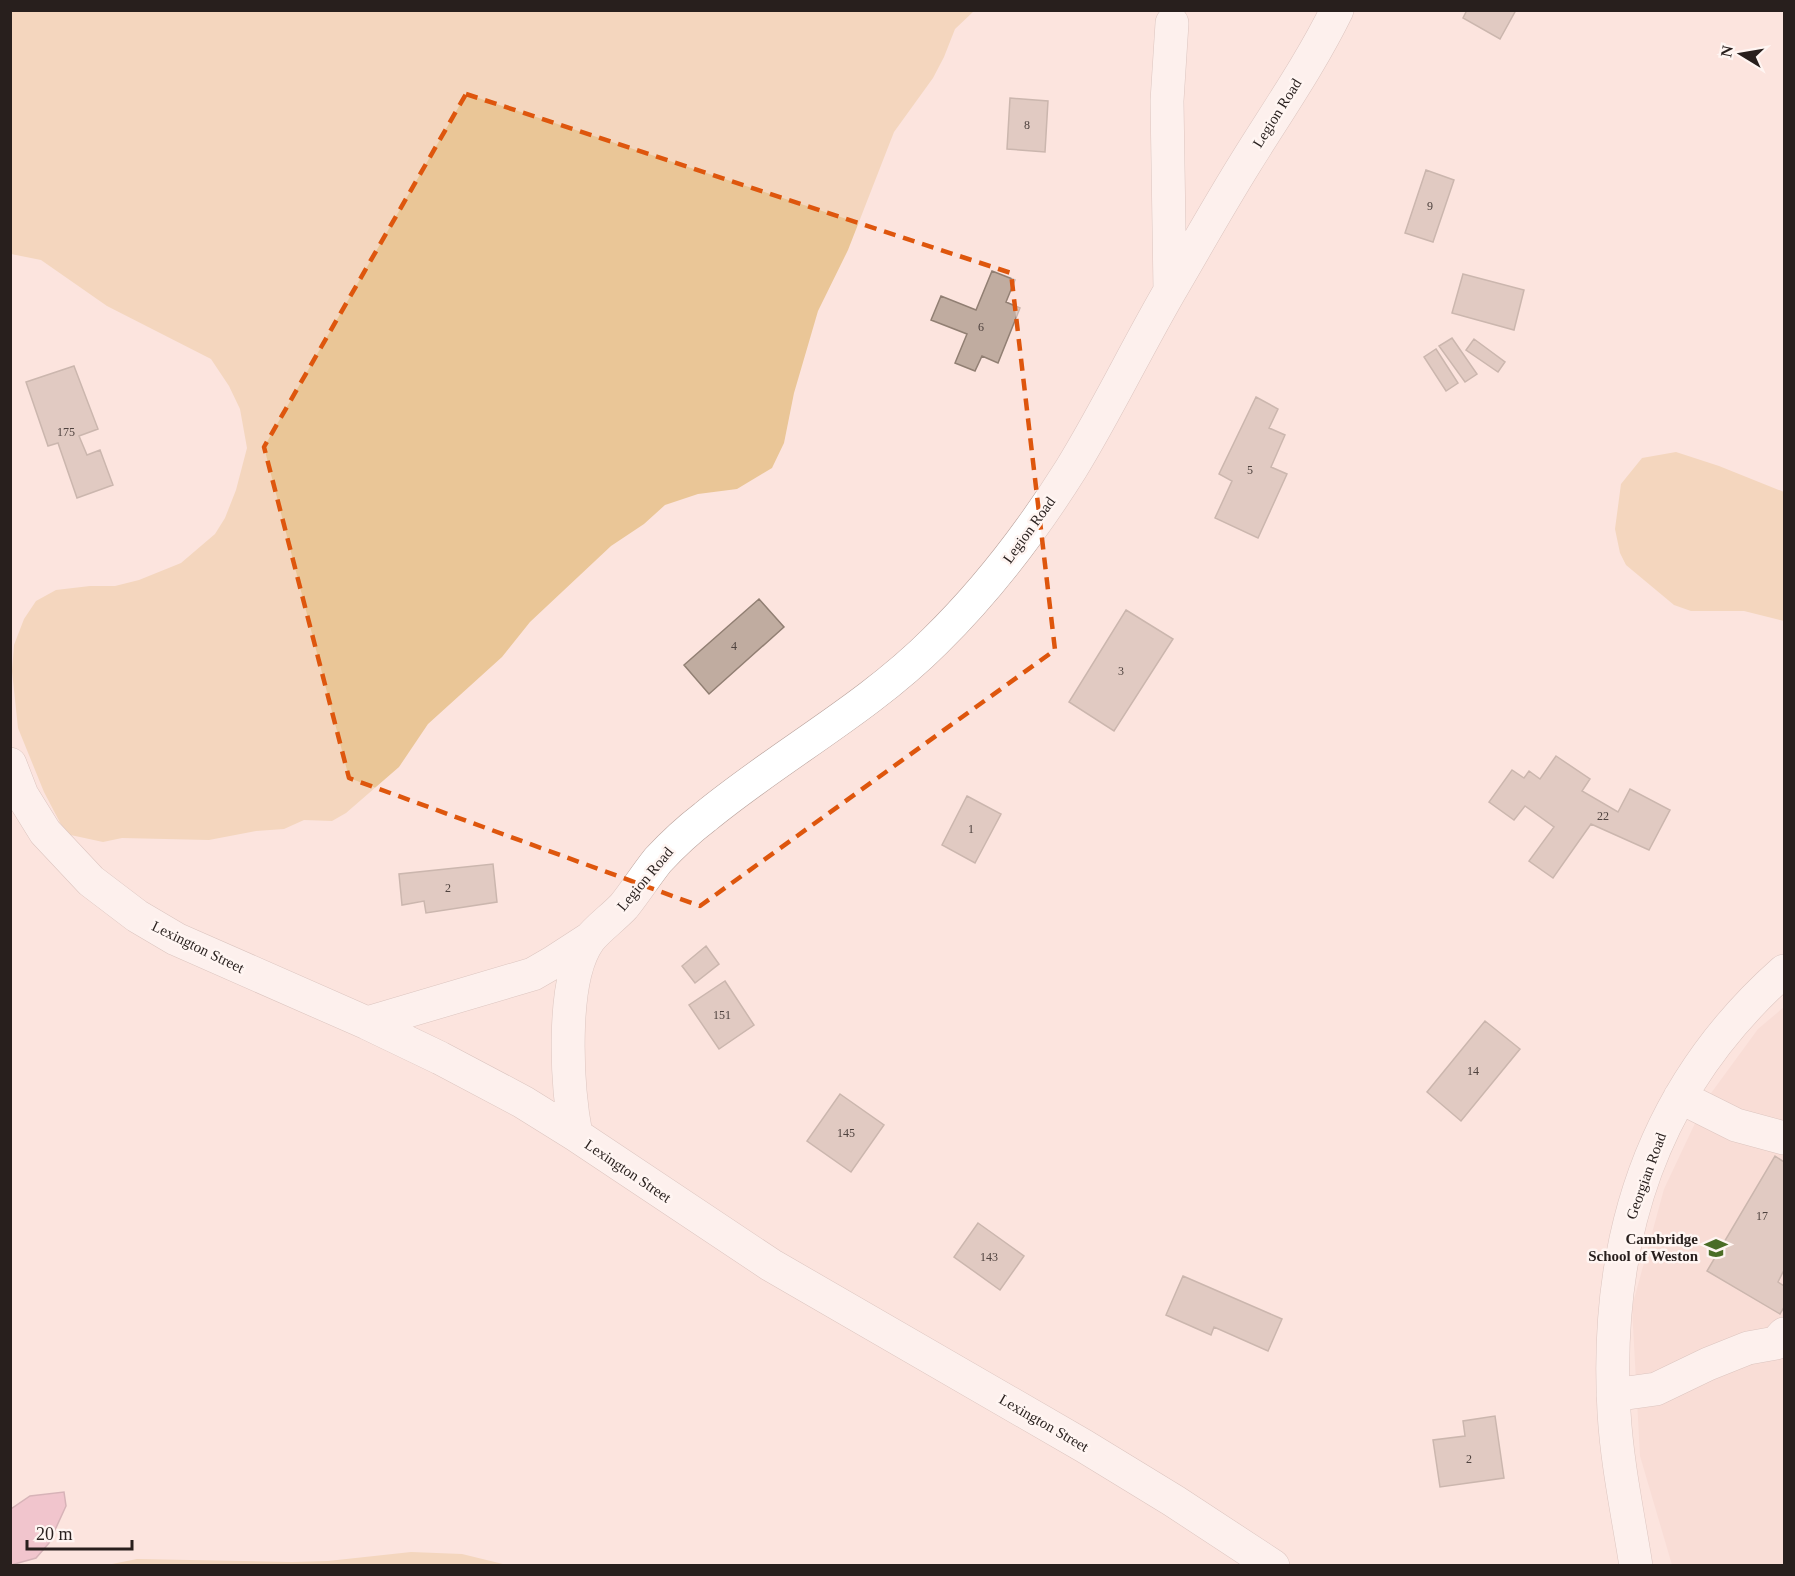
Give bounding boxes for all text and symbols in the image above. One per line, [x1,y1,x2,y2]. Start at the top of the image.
north arrow [1711,24,1771,84]
text: N [1717,44,1736,59]
street label: Legion Road [1250,75,1305,150]
house number: 8 [1024,118,1030,132]
house number: 9 [1427,199,1433,213]
house number: 6 [978,320,984,334]
house number: 175 [57,425,75,439]
house number: 5 [1247,463,1253,477]
street label: Legion Road [1000,493,1059,566]
house number: 4 [731,639,737,653]
house number: 3 [1118,664,1124,678]
house number: 22 [1597,809,1609,823]
house number: 1 [968,822,974,836]
street label: Legion Road [614,844,676,914]
house number: 2 [445,881,451,895]
street label: Lexington Street [149,918,247,977]
house number: 151 [713,1008,731,1022]
house number: 14 [1467,1064,1479,1078]
house number: 145 [837,1126,855,1140]
street label: Georgian Road [1623,1130,1669,1221]
street label: Lexington Street [582,1136,675,1206]
house number: 17 [1756,1209,1768,1223]
place label: Cambridge School of Weston [1588,1231,1699,1264]
school or university icon: Cambridge School of Weston [1703,1235,1729,1261]
house number: 143 [980,1250,998,1264]
street label: Lexington Street [997,1391,1092,1455]
house number: 2 [1466,1452,1472,1466]
scale bar [27,1513,132,1551]
text: 20 m [36,1524,73,1544]

